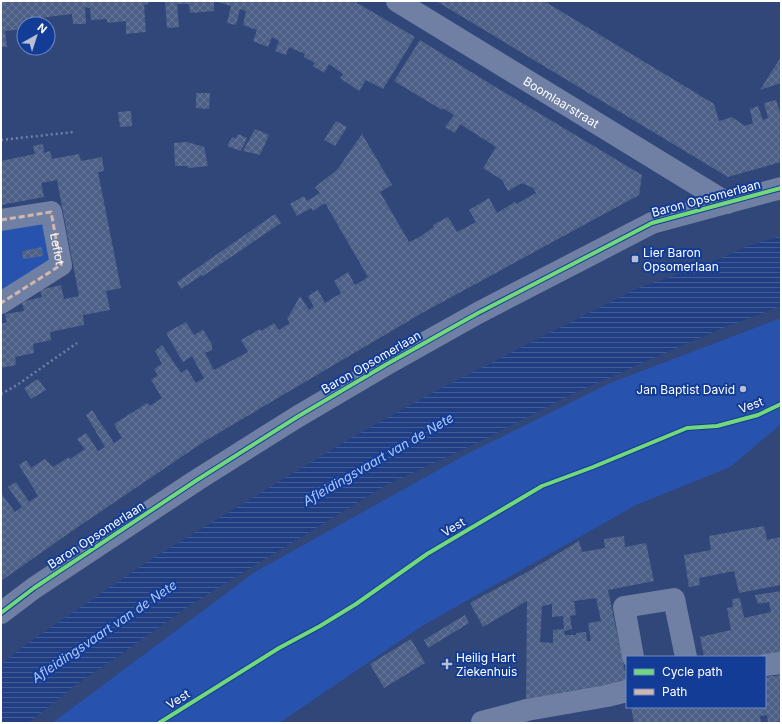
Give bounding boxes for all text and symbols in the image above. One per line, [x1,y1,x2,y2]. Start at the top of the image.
north arrow [16,16,56,56]
text: N [35,20,50,36]
street label: Boomlaarstraat [521,73,602,131]
street label: Baron Opsomerlaan [650,176,762,220]
street label: Leflot [48,231,68,266]
place label: Lier Baron Opsomerlaan [643,245,719,274]
marker: Lier Baron Opsomerlaan [630,254,640,264]
street label: Baron Opsomerlaan [319,327,423,397]
place label: Jan Baptist David [636,382,735,397]
marker: Jan Baptist David [738,384,748,394]
street label: Vest [737,394,765,416]
water label: Afleidingsvaart van de Nete [299,409,456,509]
street label: Baron Opsomerlaan [45,498,147,572]
street label: Vest [438,514,468,540]
water label: Afleidingsvaart van de Nete [28,576,180,686]
place label: Heilig Hart Ziekenhuis [456,650,517,679]
legend [626,656,766,708]
marker: Heilig Hart Ziekenhuis [441,658,453,670]
text: Cycle path [662,664,723,679]
text: Path [662,684,687,699]
street label: Vest [163,686,193,712]

